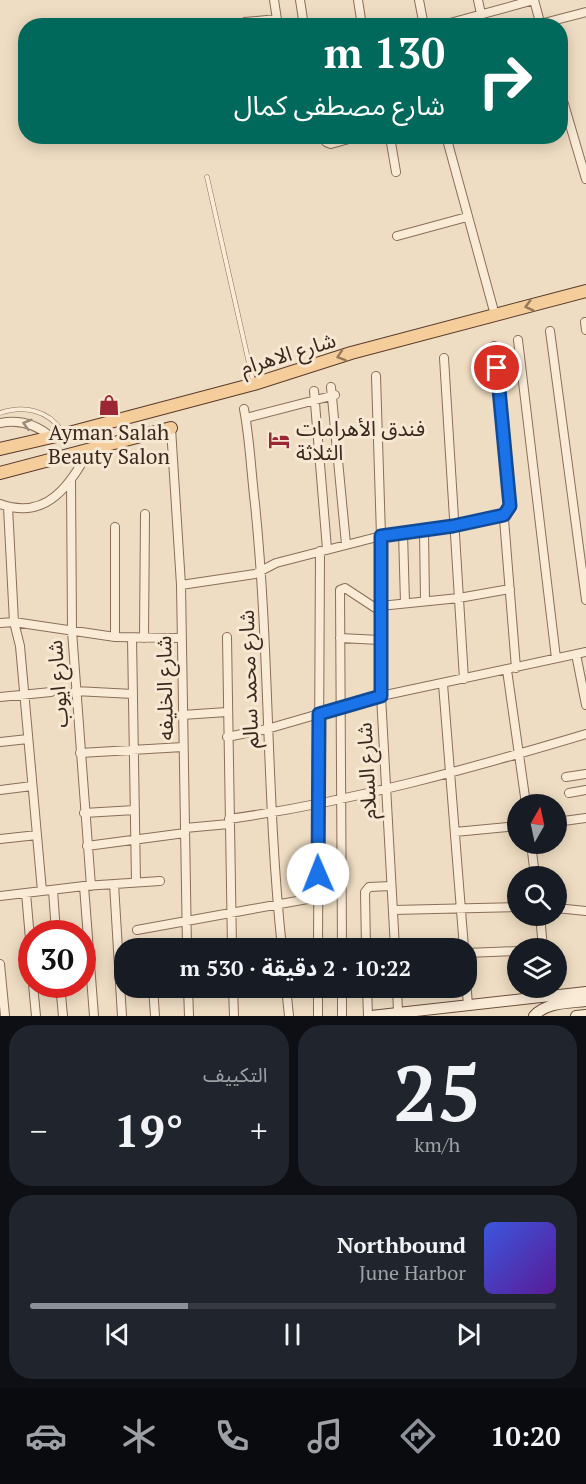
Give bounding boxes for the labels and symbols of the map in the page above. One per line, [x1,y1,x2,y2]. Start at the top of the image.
one-way arrow [525,299,535,311]
street label: شارع الاهرام [237,325,340,384]
pin [471,342,522,393]
one-way arrow [336,349,347,362]
shop icon: Ayman Salah Beauty Salon [97,393,121,417]
place label: فندق الأهرامات الثلاثة [296,414,425,466]
place label: Ayman Salah Beauty Salon [48,418,170,470]
one-way arrow [22,419,33,431]
hotel icon: فندق الأهرامات الثلاثة [267,428,291,452]
street label: شارع محمد سالم [232,609,266,749]
street label: شارع الخليفه [149,635,181,741]
street label: شارع ايوب [40,639,76,729]
street label: شارع السلام [349,722,386,820]
north arrow [507,794,567,854]
position arrow [286,842,350,906]
speed limit sign: 30 [18,920,96,998]

